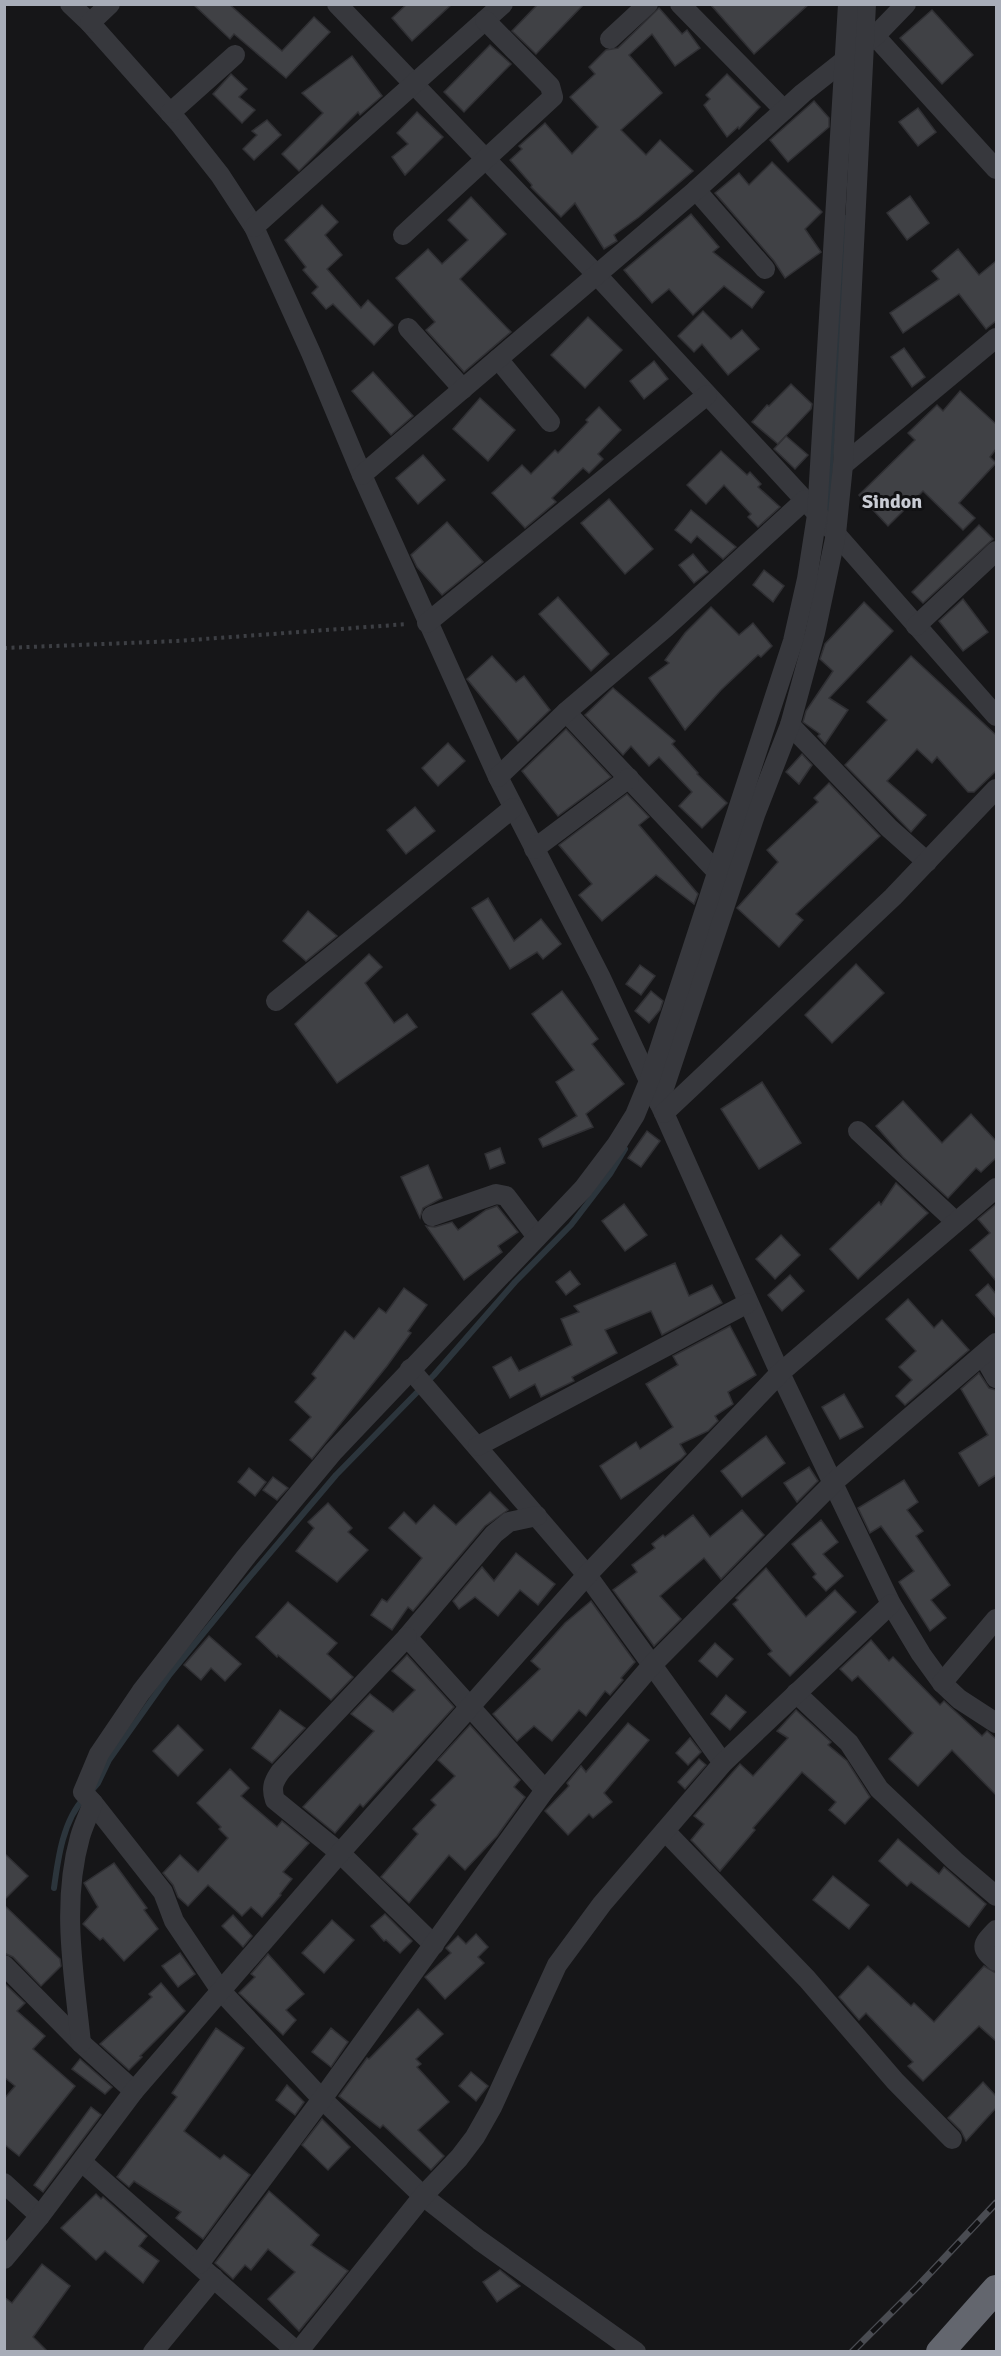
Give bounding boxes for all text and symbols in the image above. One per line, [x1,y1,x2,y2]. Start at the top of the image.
district label: Sindon [862,489,922,514]

